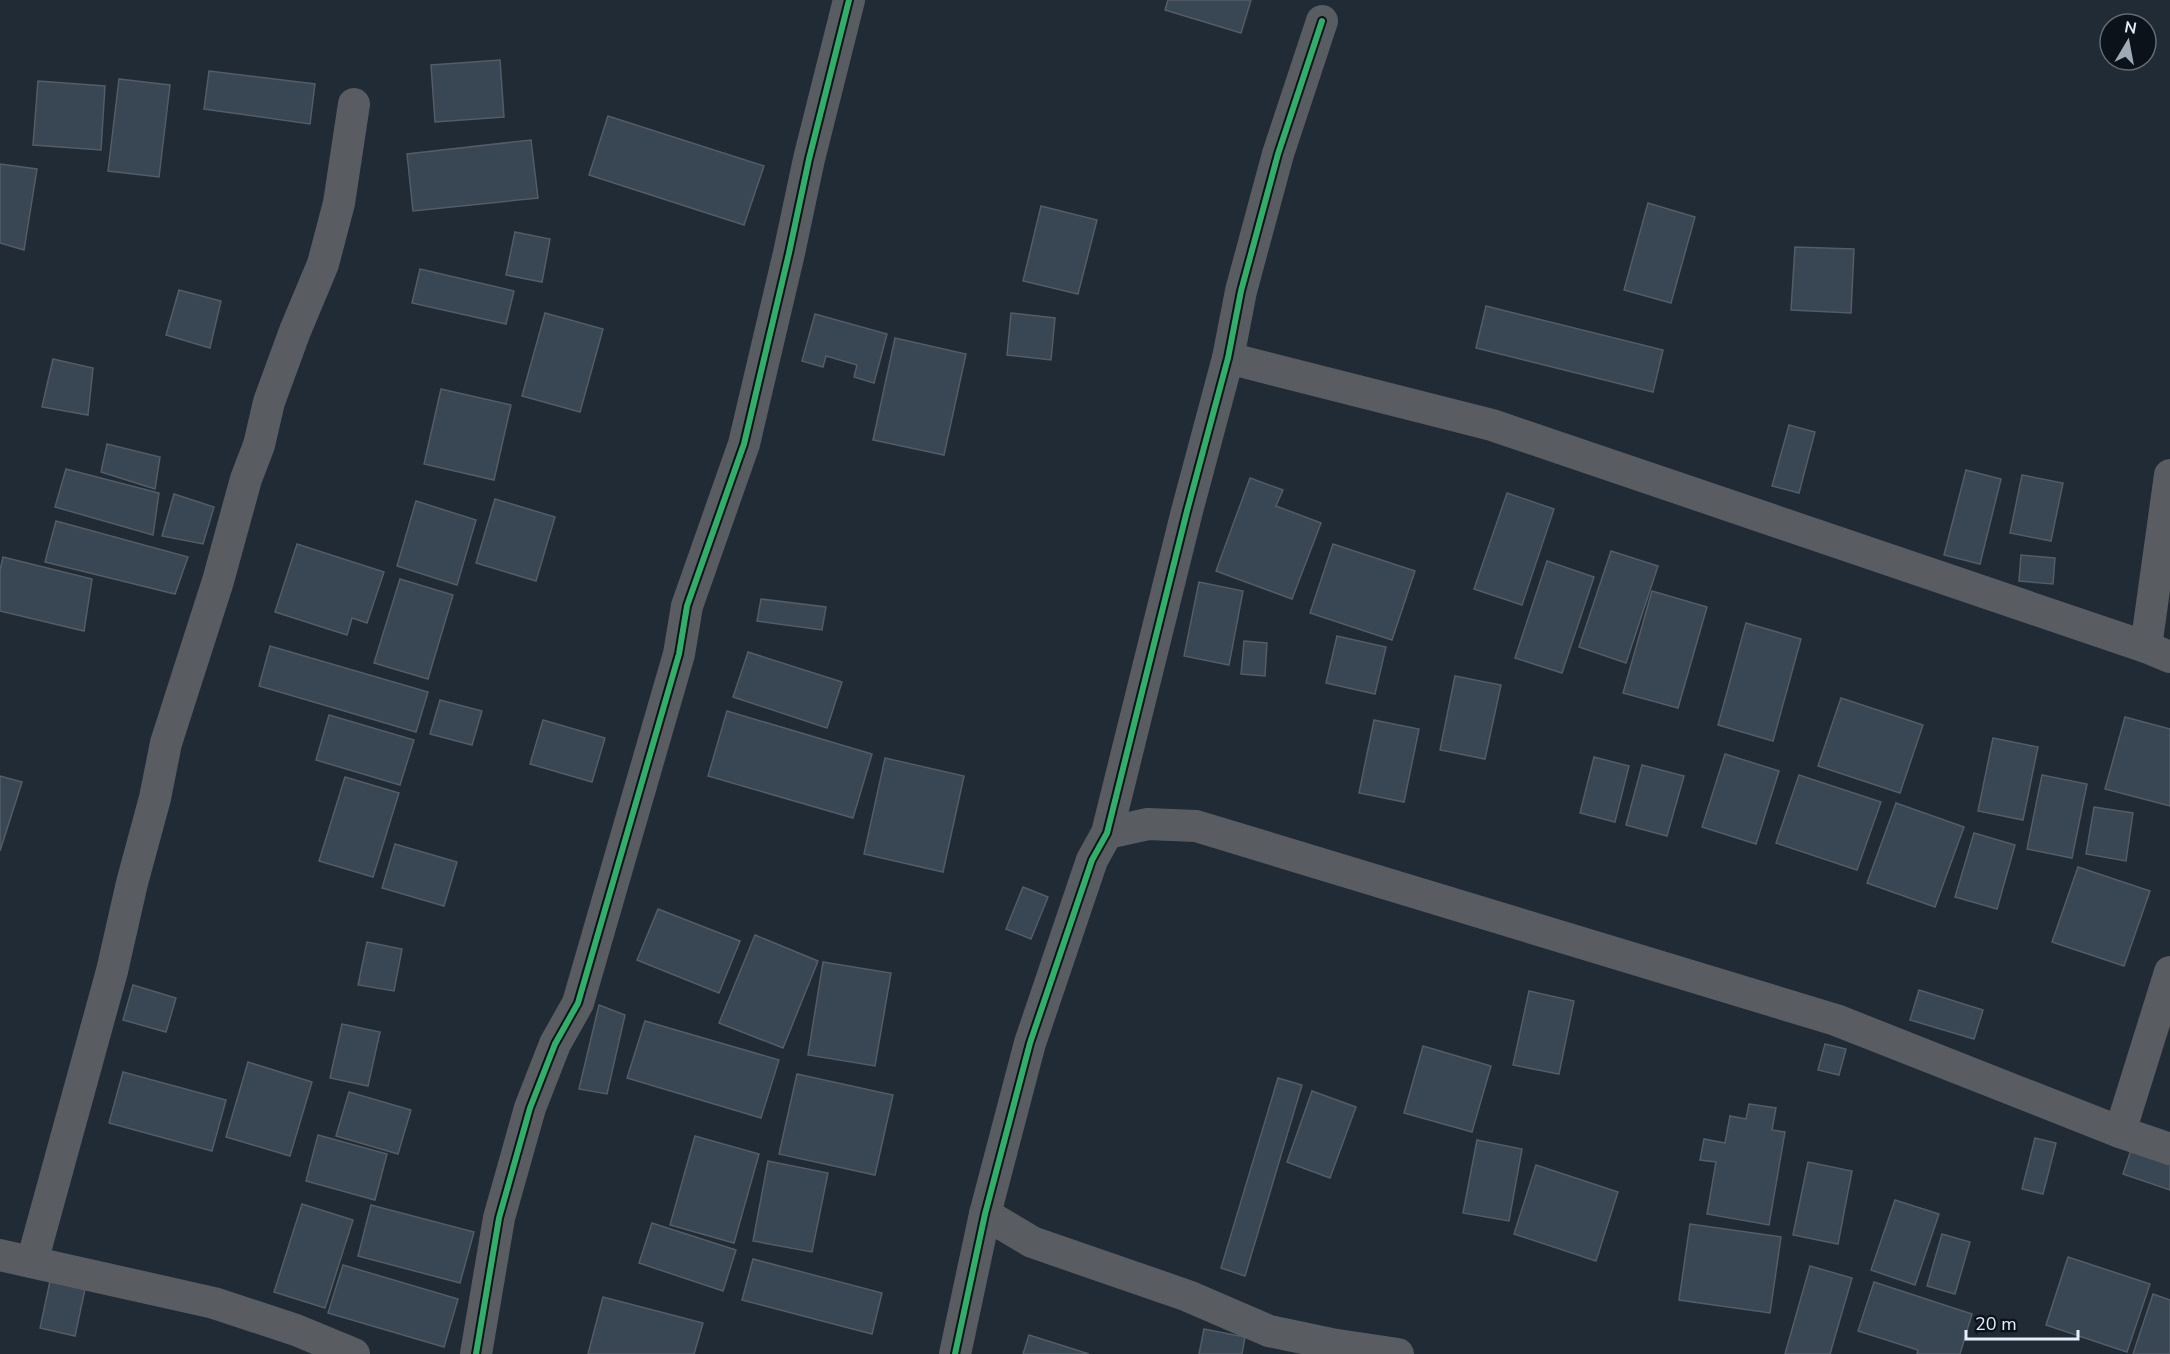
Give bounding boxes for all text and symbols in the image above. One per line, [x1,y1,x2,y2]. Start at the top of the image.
north arrow [2098,12,2158,72]
text: N [2123,16,2138,40]
scale bar [1966,1303,2078,1341]
text: 20 m [1975,1312,2017,1336]

